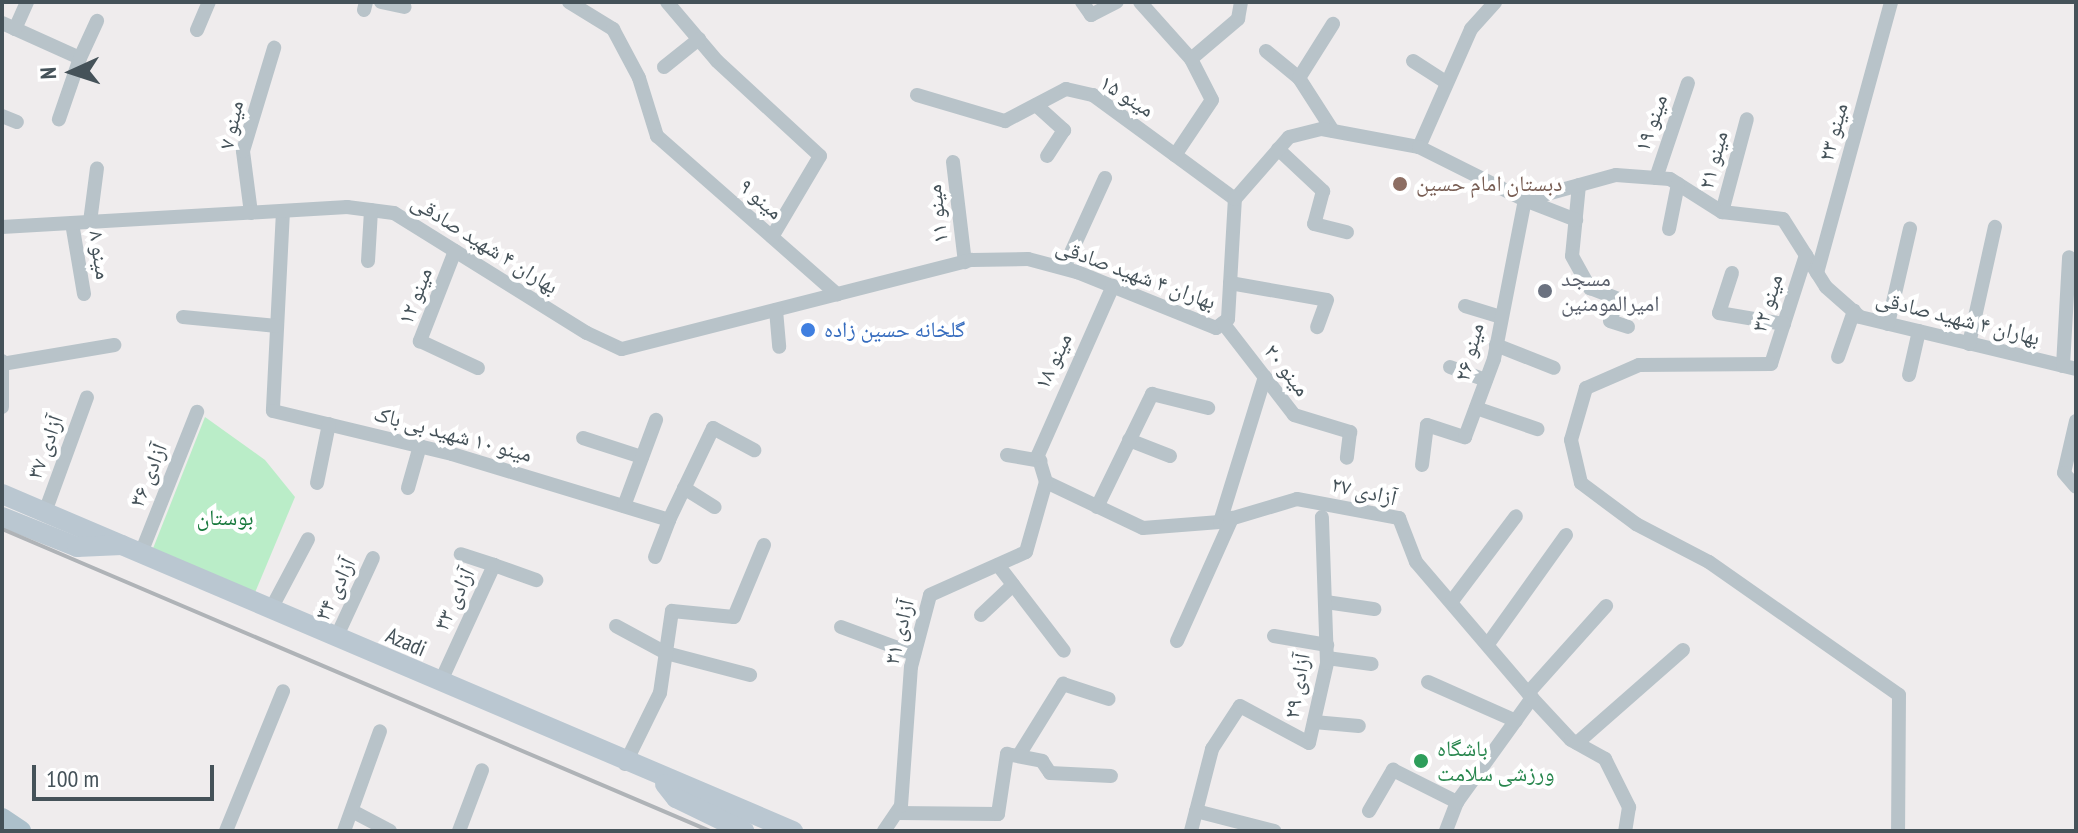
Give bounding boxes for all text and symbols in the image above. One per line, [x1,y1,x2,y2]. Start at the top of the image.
north arrow [32,32,112,112]
text: N [34,67,62,80]
street label: مینو ۱۵ [1095,69,1159,123]
street label: مینو ۱۹ [1629,91,1673,155]
street label: مینو ۷ [213,98,249,152]
street label: مینو ۲۳ [1813,100,1853,164]
street label: مینو ۲۱ [1693,128,1733,192]
place label: دبستان امام حسین [1416,171,1562,197]
street label: مینو ۹ [734,173,788,225]
marker: دبستان امام حسین [1391,175,1409,193]
street label: مینو ۱۱ [920,183,954,245]
street label: بهاران ۴ شهید صادقی [407,188,563,300]
street label: مینو ۸ [83,229,117,281]
street label: بهاران ۴ شهید صادقی [1053,233,1219,315]
street label: مینو ۱۲ [392,264,438,328]
place label: مسجد امیرالمومنین [1561,265,1660,316]
street label: مینو ۳۲ [1746,271,1788,335]
marker: مسجد امیرالمومنین [1536,282,1554,300]
street label: بهاران ۴ شهید صادقی [1873,285,2043,351]
place label: گلخانه حسین زاده [824,317,965,343]
street label: مینو ۲۶ [1449,320,1489,384]
marker: گلخانه حسین زاده [799,321,817,339]
street label: مینو ۱۸ [1029,329,1077,393]
street label: مینو ۲۰ [1258,339,1316,401]
street label: مینو ۱۰ شهید بی باک [371,400,535,468]
street label: آزادی ۳۷ [21,411,69,483]
street label: آزادی ۳۶ [123,439,173,511]
street label: آزادی ۲۷ [1329,471,1399,511]
park label: بوستان [196,505,254,531]
street label: آزادی ۳۴ [309,553,361,625]
street label: آزادی ۳۳ [428,563,480,635]
street label: آزادی ۳۱ [878,597,920,667]
street label: Azadi [382,622,430,662]
street label: آزادی ۲۹ [1278,651,1316,721]
place label: باشگاه ورزشی سلامت [1437,735,1554,786]
scale bar [36,749,218,799]
marker: باشگاه ورزشی سلامت [1412,752,1430,770]
text: 100 m [46,763,99,794]

